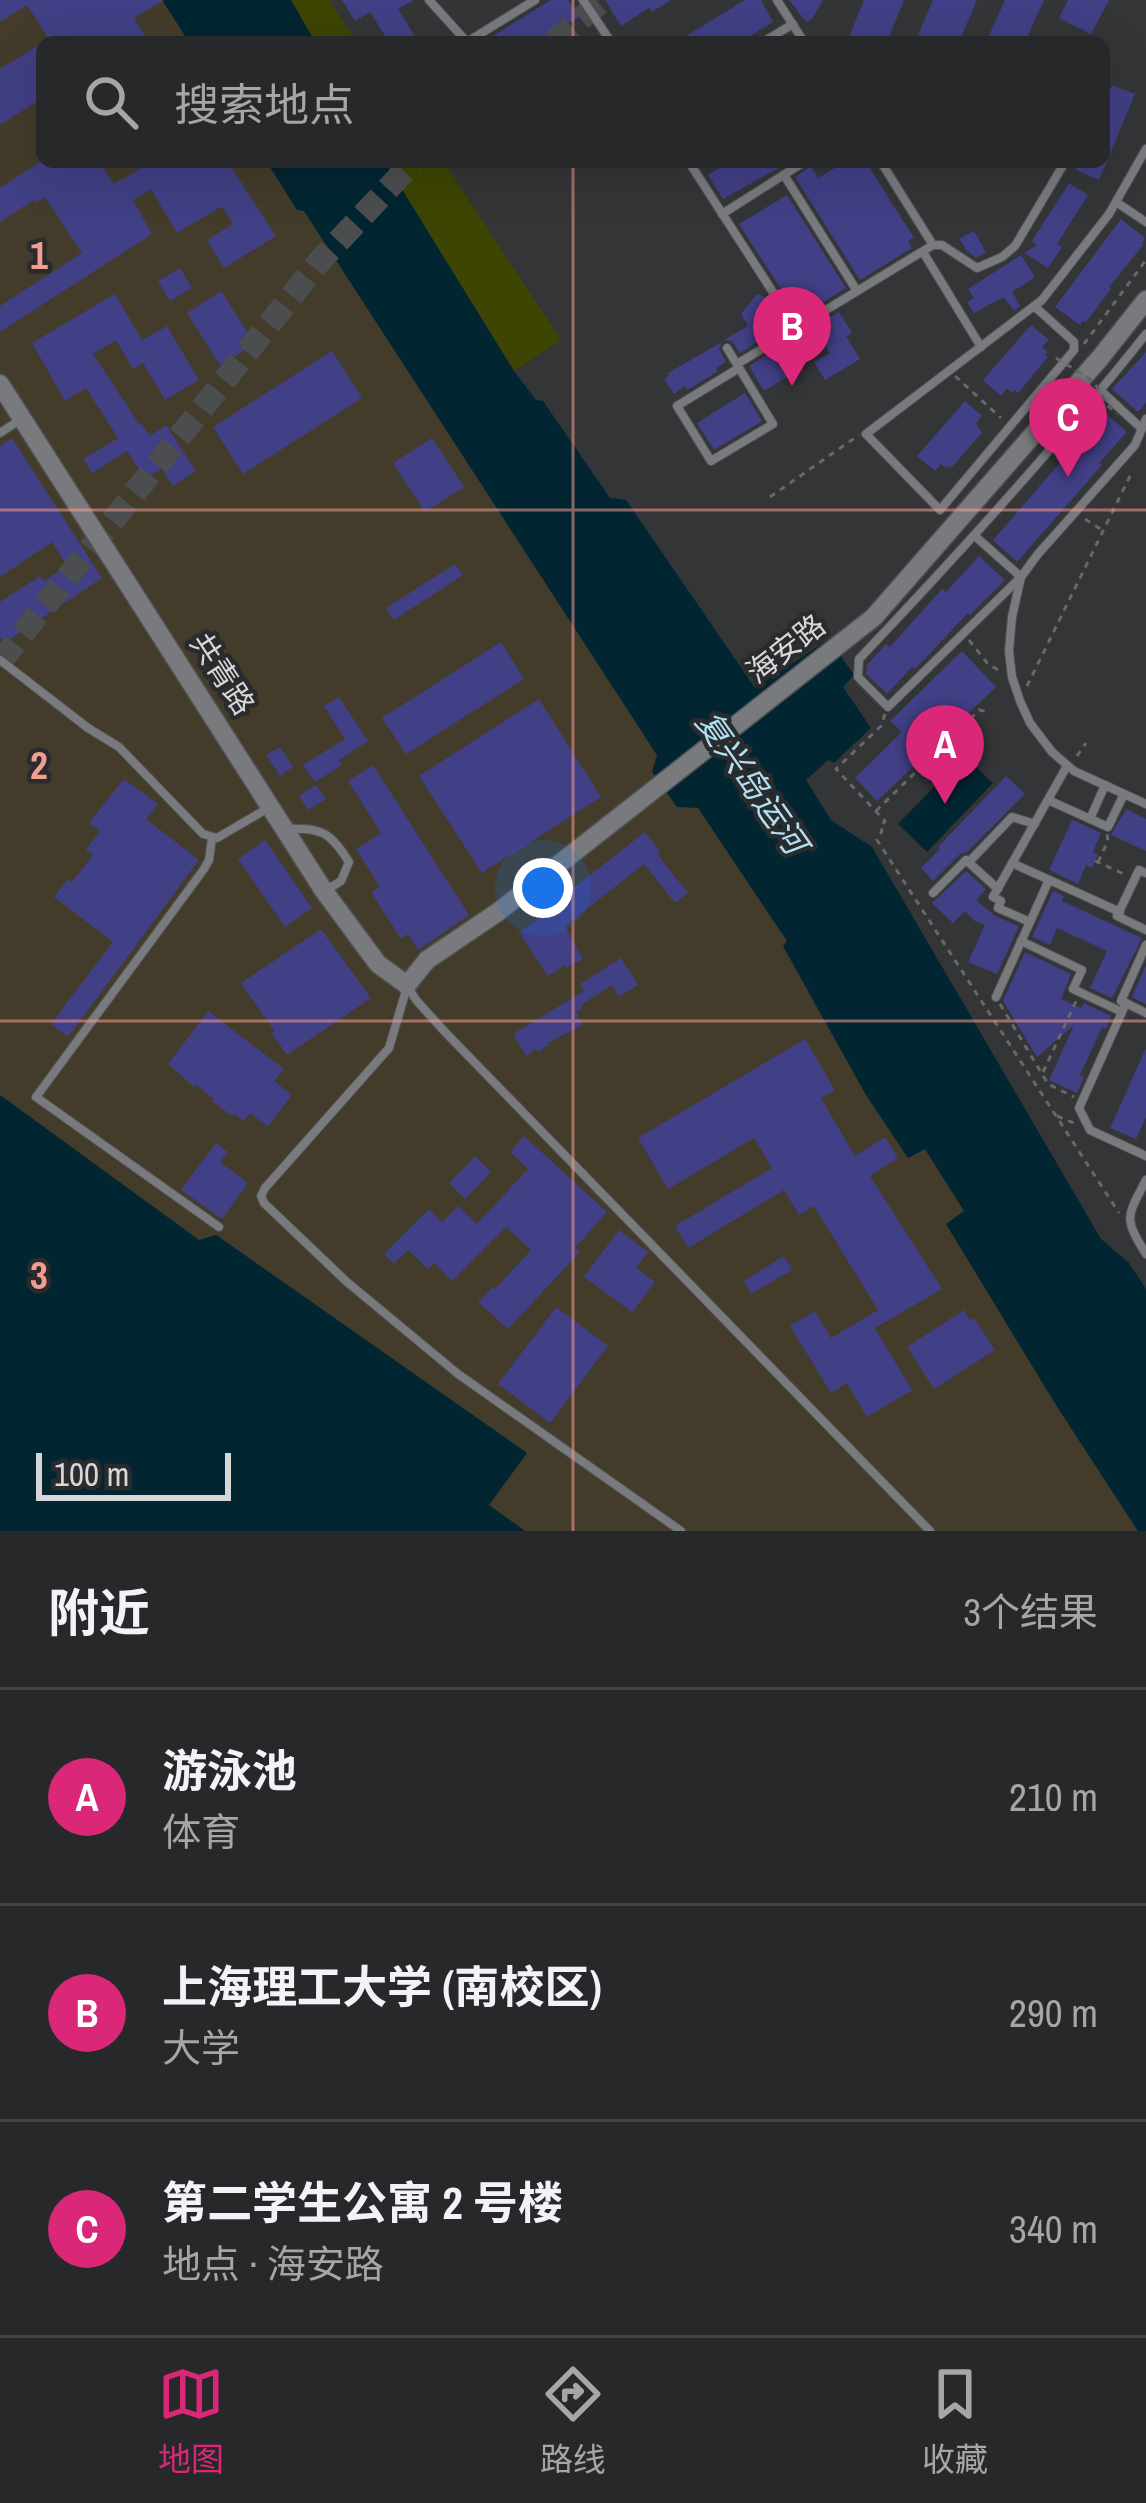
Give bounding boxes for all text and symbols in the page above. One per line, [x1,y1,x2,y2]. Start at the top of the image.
search box [36,36,1110,168]
icon: search [78,69,144,135]
text: 搜索地点 [174,74,354,135]
text: 1 [30,229,48,281]
pin: B [753,287,831,386]
pin: C [1029,378,1107,477]
street label: 海安路 [738,605,833,692]
street label: 共青路 [182,625,264,722]
water label: 复兴岛运河 [687,702,821,867]
pin: A [906,705,984,804]
text: 2 [30,739,48,791]
your location [513,858,573,918]
text: 3 [30,1249,48,1301]
scale bar [36,1447,231,1500]
text: 100 m [54,1452,129,1496]
text: 附近 [48,1578,150,1647]
text: 3个结果 [963,1586,1098,1638]
text: 游泳池 [162,1740,297,1801]
text: A [75,1771,99,1823]
text: 210 m [1009,1771,1098,1823]
text: 体育 [162,1806,240,1858]
text: 上海理工大学 (南校区) [162,1956,602,2017]
text: B [75,1987,99,2039]
text: 290 m [1009,1987,1098,2039]
text: 大学 [162,2022,240,2074]
text: 第二学生公寓 2 号楼 [162,2172,563,2233]
text: C [75,2203,99,2255]
text: 340 m [1009,2203,1098,2255]
text: 地点 · 海安路 [162,2238,384,2290]
tab: 地图 [158,2361,224,2481]
tab: 路线 [540,2361,606,2481]
tab: 收藏 [922,2361,988,2481]

